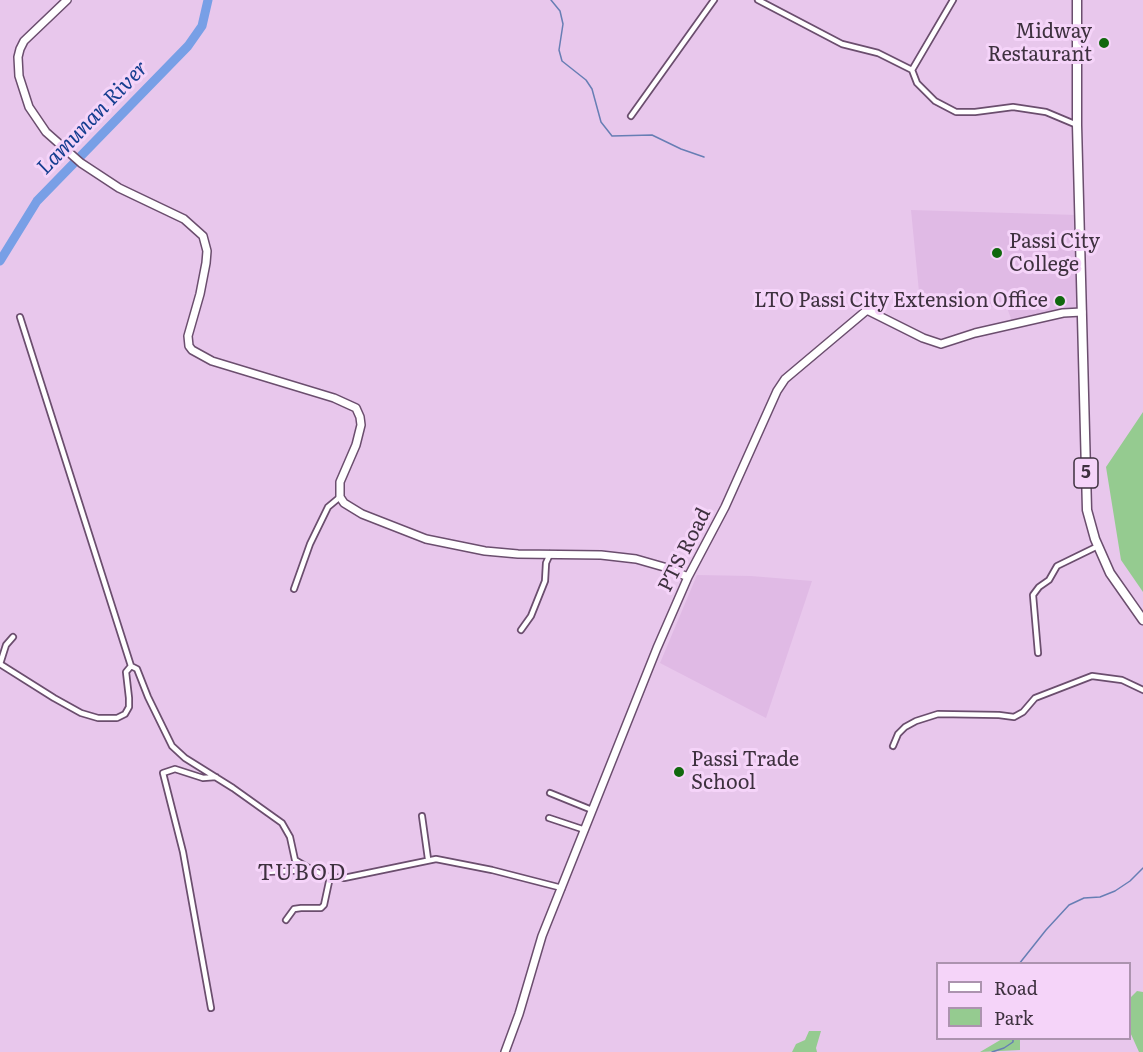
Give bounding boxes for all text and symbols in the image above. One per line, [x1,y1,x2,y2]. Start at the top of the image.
place label: Midway Restaurant [988,20,1092,67]
marker: Midway Restaurant [1097,36,1111,50]
water label: Lamunan River [32,56,154,180]
place label: Passi City College [1009,230,1100,277]
marker: Passi City College [990,246,1004,260]
place label: LTO Passi City Extension Office [754,289,1048,313]
marker: LTO Passi City Extension Office [1053,294,1067,308]
road number: 5 [1074,458,1098,488]
street label: PTS Road [654,504,716,596]
place label: Passi Trade School [691,748,799,795]
marker: Passi Trade School [672,765,686,779]
district label: TUBOD [257,861,347,887]
legend [936,962,1131,1040]
text: Road [994,974,1038,1001]
text: Park [994,1004,1033,1031]

